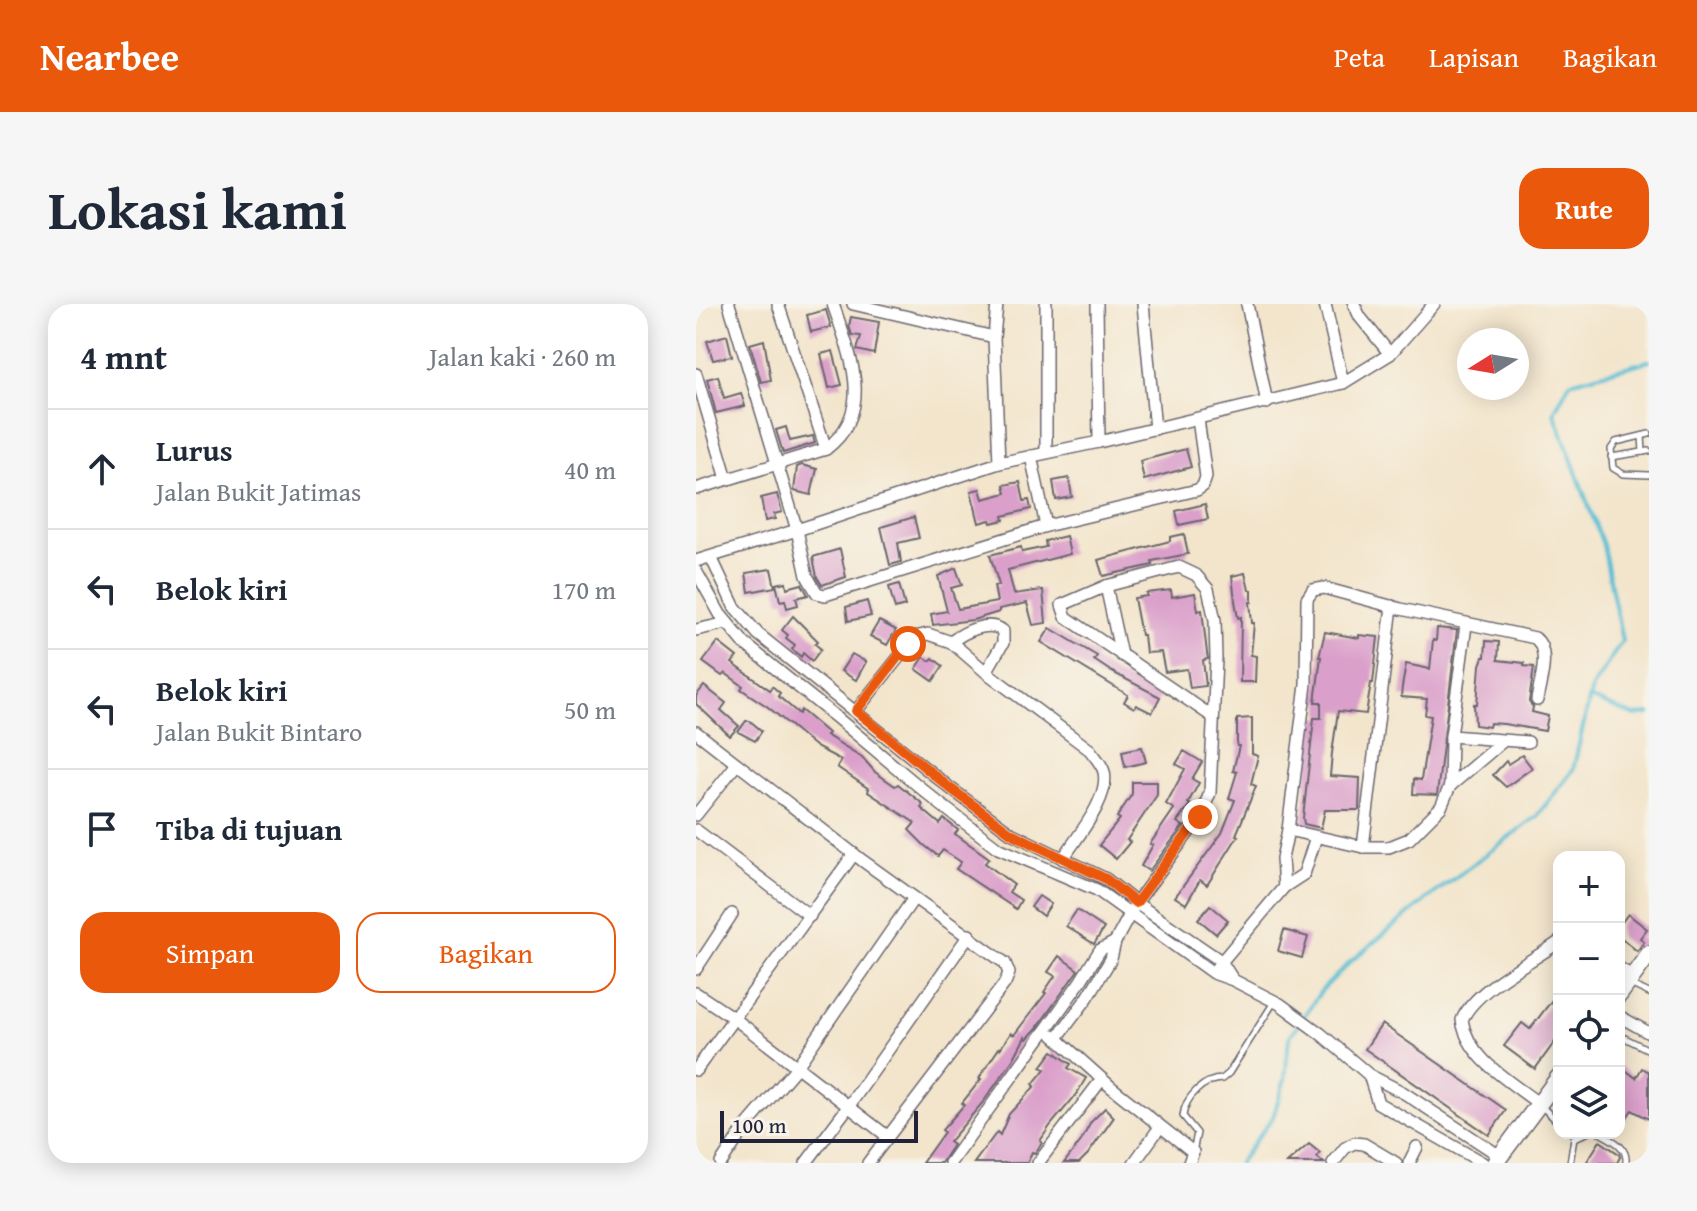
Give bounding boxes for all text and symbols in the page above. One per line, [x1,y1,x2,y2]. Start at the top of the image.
text: Nearbee [40,28,179,84]
text: Peta [1334,36,1385,77]
text: Lapisan [1429,36,1519,77]
text: Bagikan [1563,36,1657,77]
text: Lokasi kami [48,167,347,250]
button: Rute [1519,168,1649,249]
north arrow [1457,328,1529,400]
text: 4 mnt [80,332,167,381]
text: Jalan kaki · 260 m [429,337,616,376]
text: Lurus [156,428,233,472]
icon: ahead [80,447,124,491]
text: 40 m [564,450,616,489]
text: Jalan Bukit Jatimas [156,472,361,511]
icon: left [80,567,124,611]
text: Belok kiri [156,567,288,611]
text: 170 m [551,570,616,609]
route start [890,626,926,662]
text: Belok kiri [156,668,288,712]
icon: left [80,687,124,731]
text: 50 m [564,690,616,729]
text: Jalan Bukit Bintaro [156,712,362,751]
route end [1182,799,1218,835]
icon: arrive [80,807,124,851]
text: Tiba di tujuan [156,807,342,851]
map controls [1553,851,1625,1139]
button: + [1553,851,1625,923]
button: Simpan [80,912,340,993]
button: Bagikan [356,912,616,993]
button: − [1553,923,1625,995]
button: locate [1553,995,1625,1067]
button: layers [1553,1067,1625,1139]
scale bar [720,1107,918,1143]
text: 100 m [732,1109,787,1141]

